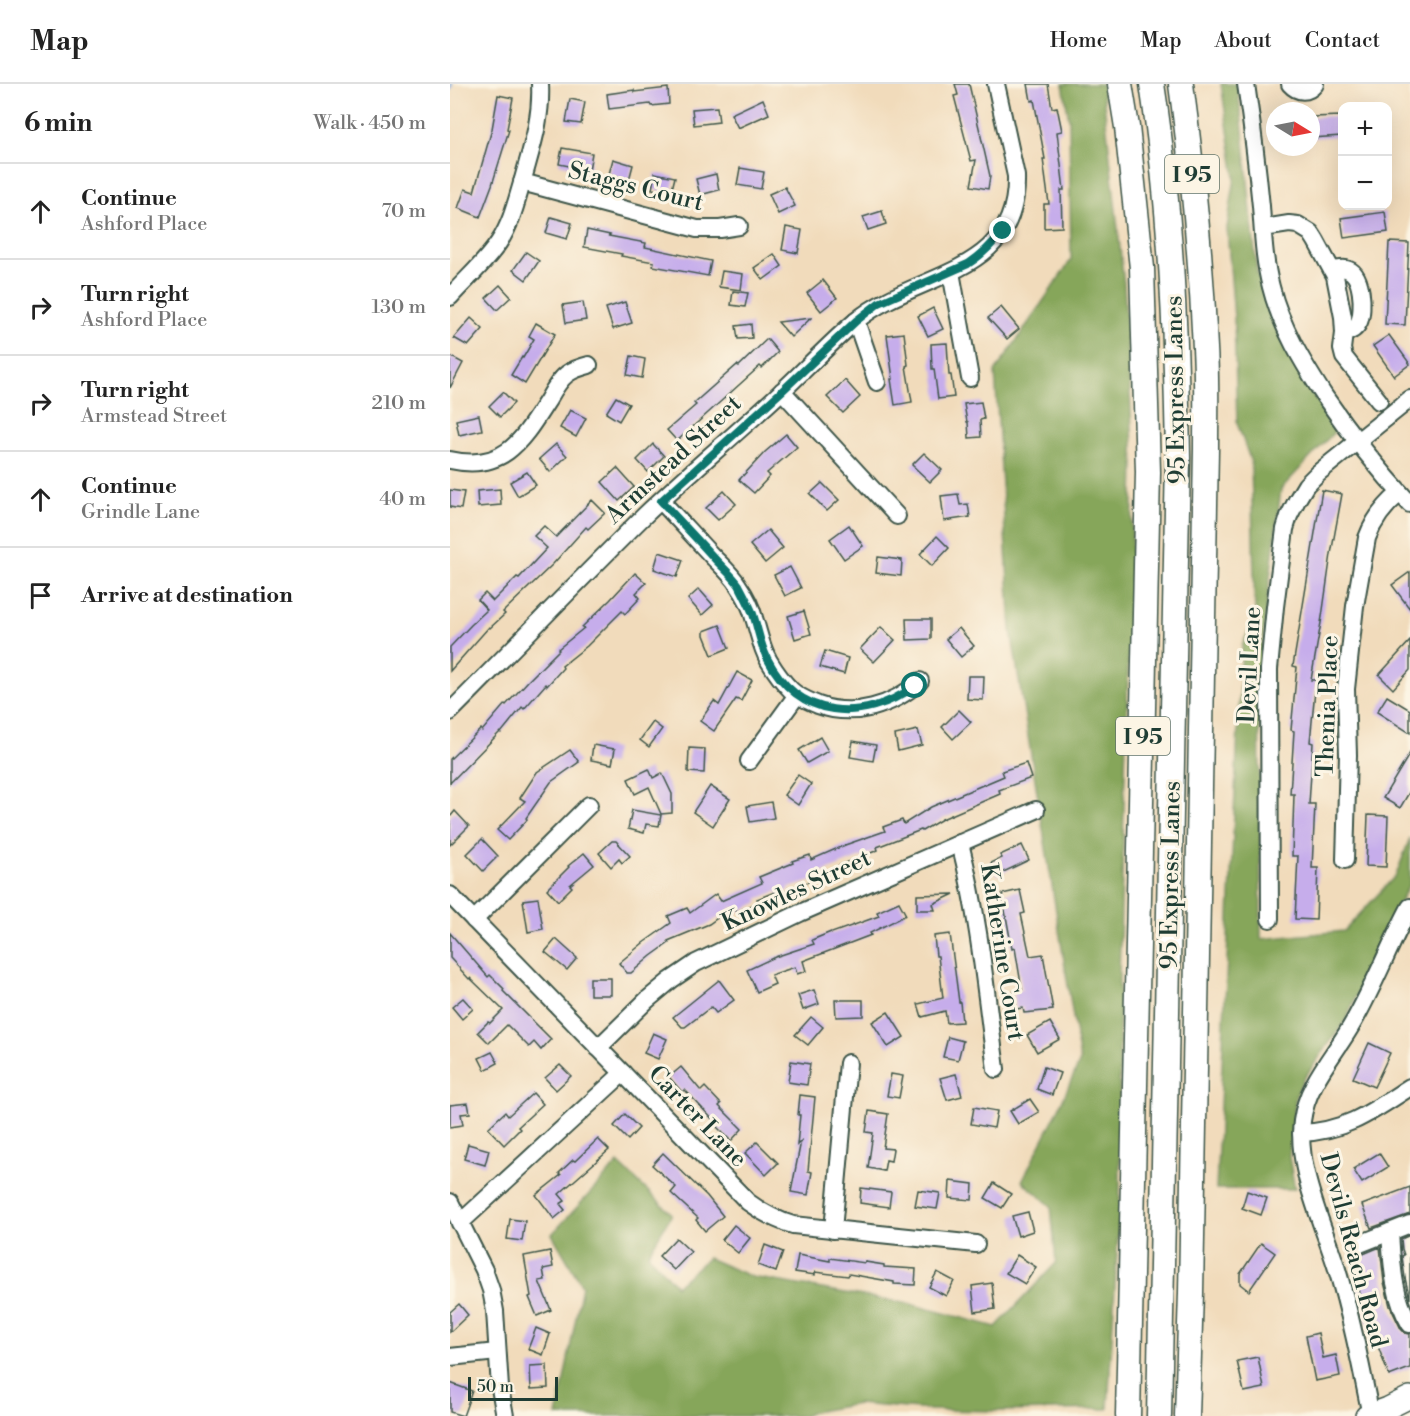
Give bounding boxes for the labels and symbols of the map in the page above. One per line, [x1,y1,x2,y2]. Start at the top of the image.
north arrow [1266,102,1320,156]
road number: I 95 [1165,155,1219,193]
street label: Staggs Court [565,156,707,218]
route end [989,217,1015,243]
street label: 95 Express Lanes [1159,295,1193,485]
street label: Armstead Street [599,389,748,531]
street label: Devil Lane [1232,606,1268,724]
street label: Thenia Place [1311,635,1345,778]
route start [901,672,927,698]
road number: I 95 [1116,717,1170,755]
street label: 95 Express Lanes [1154,780,1188,970]
street label: Knowles Street [717,843,876,939]
street label: Katherine Court [973,861,1031,1043]
street label: Carter Lane [641,1060,753,1174]
street label: Devils Reach Road [1313,1149,1394,1351]
scale bar [468,1374,558,1402]

